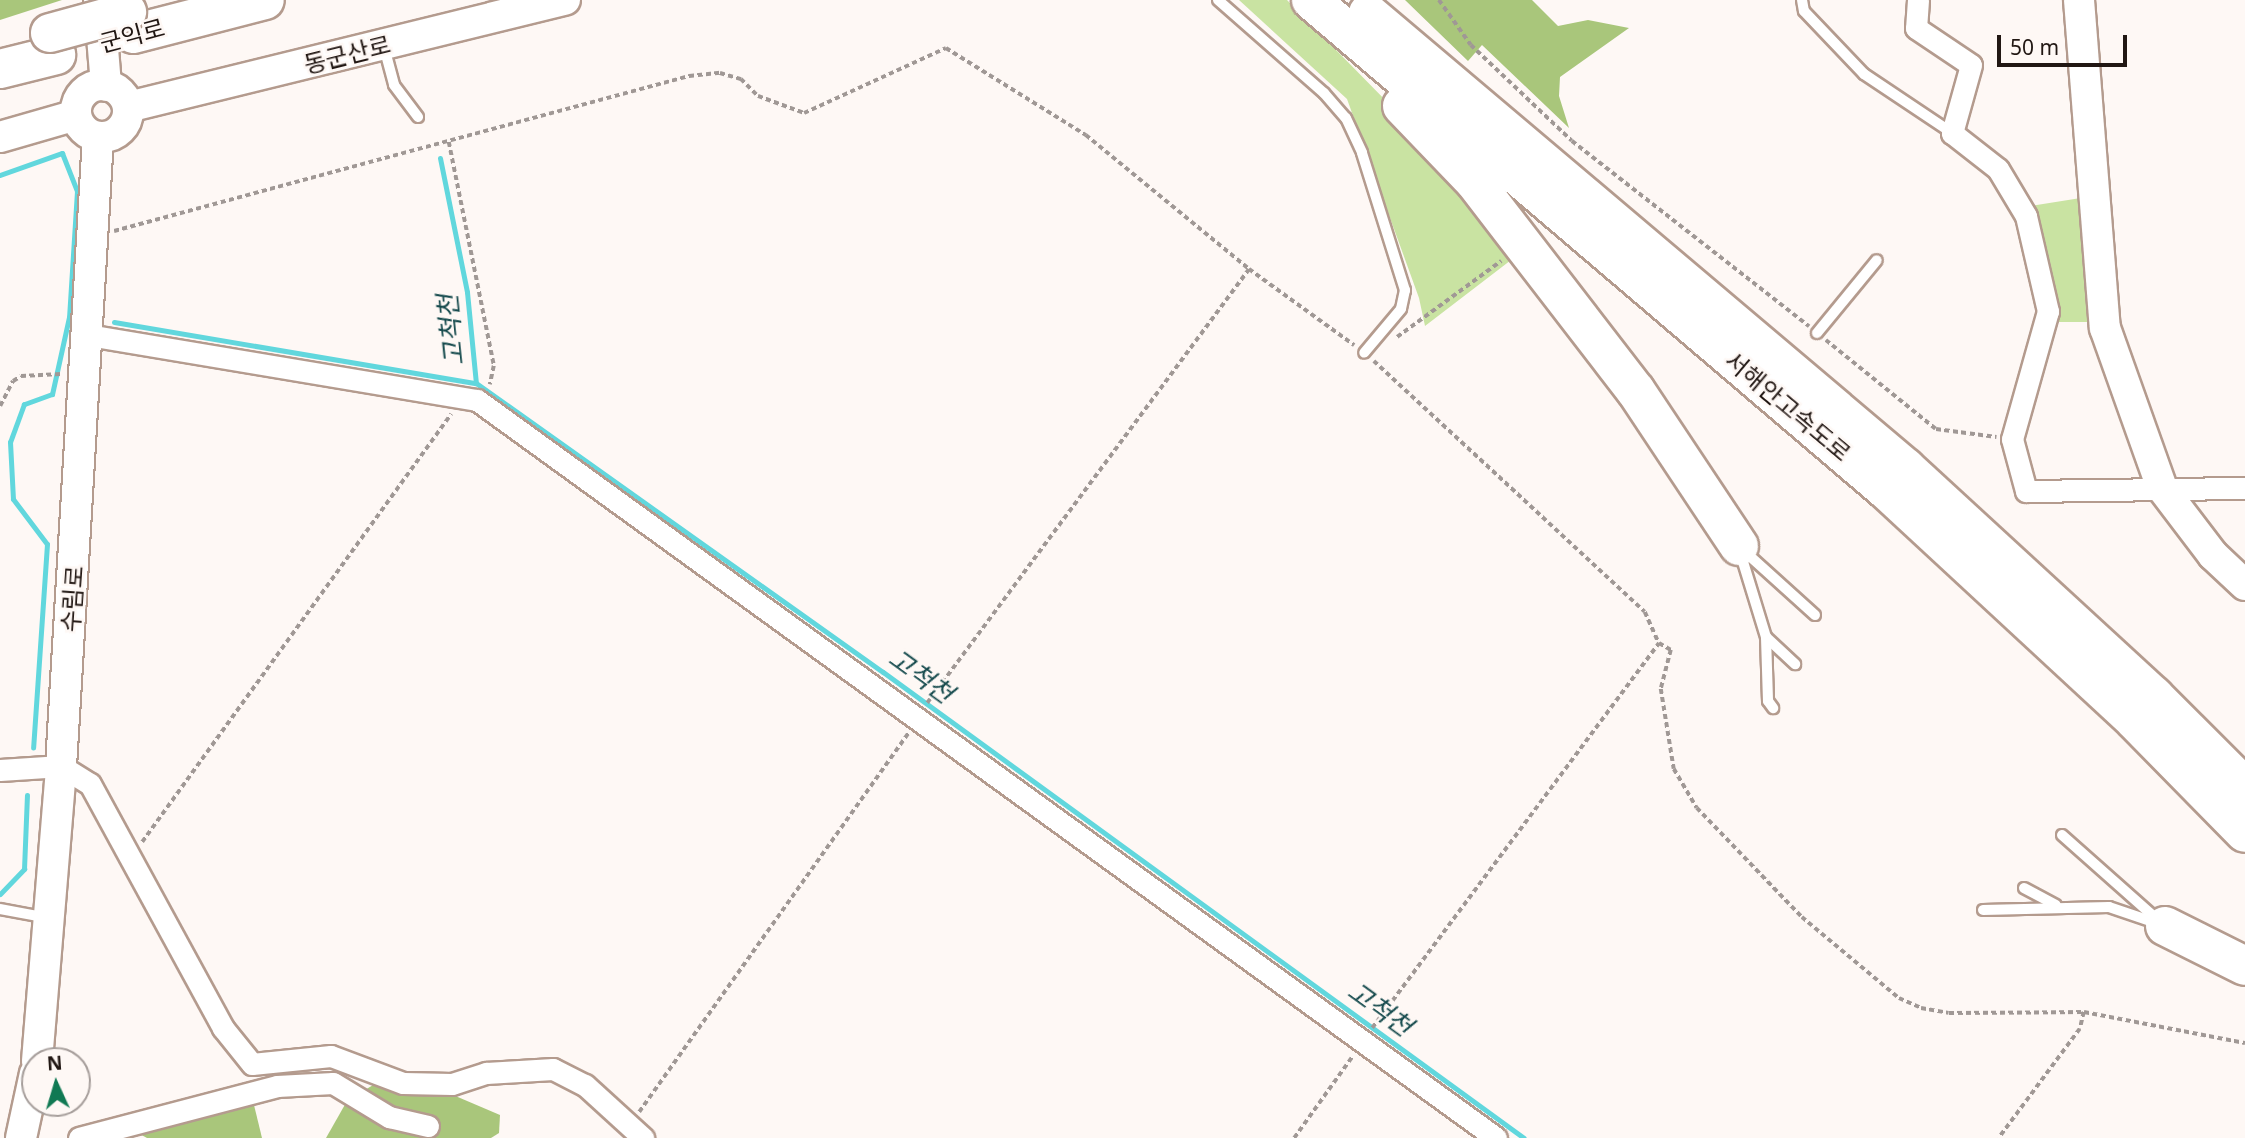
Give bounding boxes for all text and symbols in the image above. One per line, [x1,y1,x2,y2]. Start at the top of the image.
street label: 군익로 [96,13,168,57]
scale bar [2000,21,2130,65]
street label: 동군산로 [301,29,393,79]
text: 50 m [2010,33,2059,61]
water label: 고척천 [432,293,470,367]
street label: 서해안고속도로 [1720,345,1856,467]
street label: 수림로 [55,565,89,633]
water label: 고척천 [883,642,959,710]
water label: 고척천 [1342,975,1418,1043]
north arrow [21,1047,91,1117]
text: N [46,1050,63,1077]

